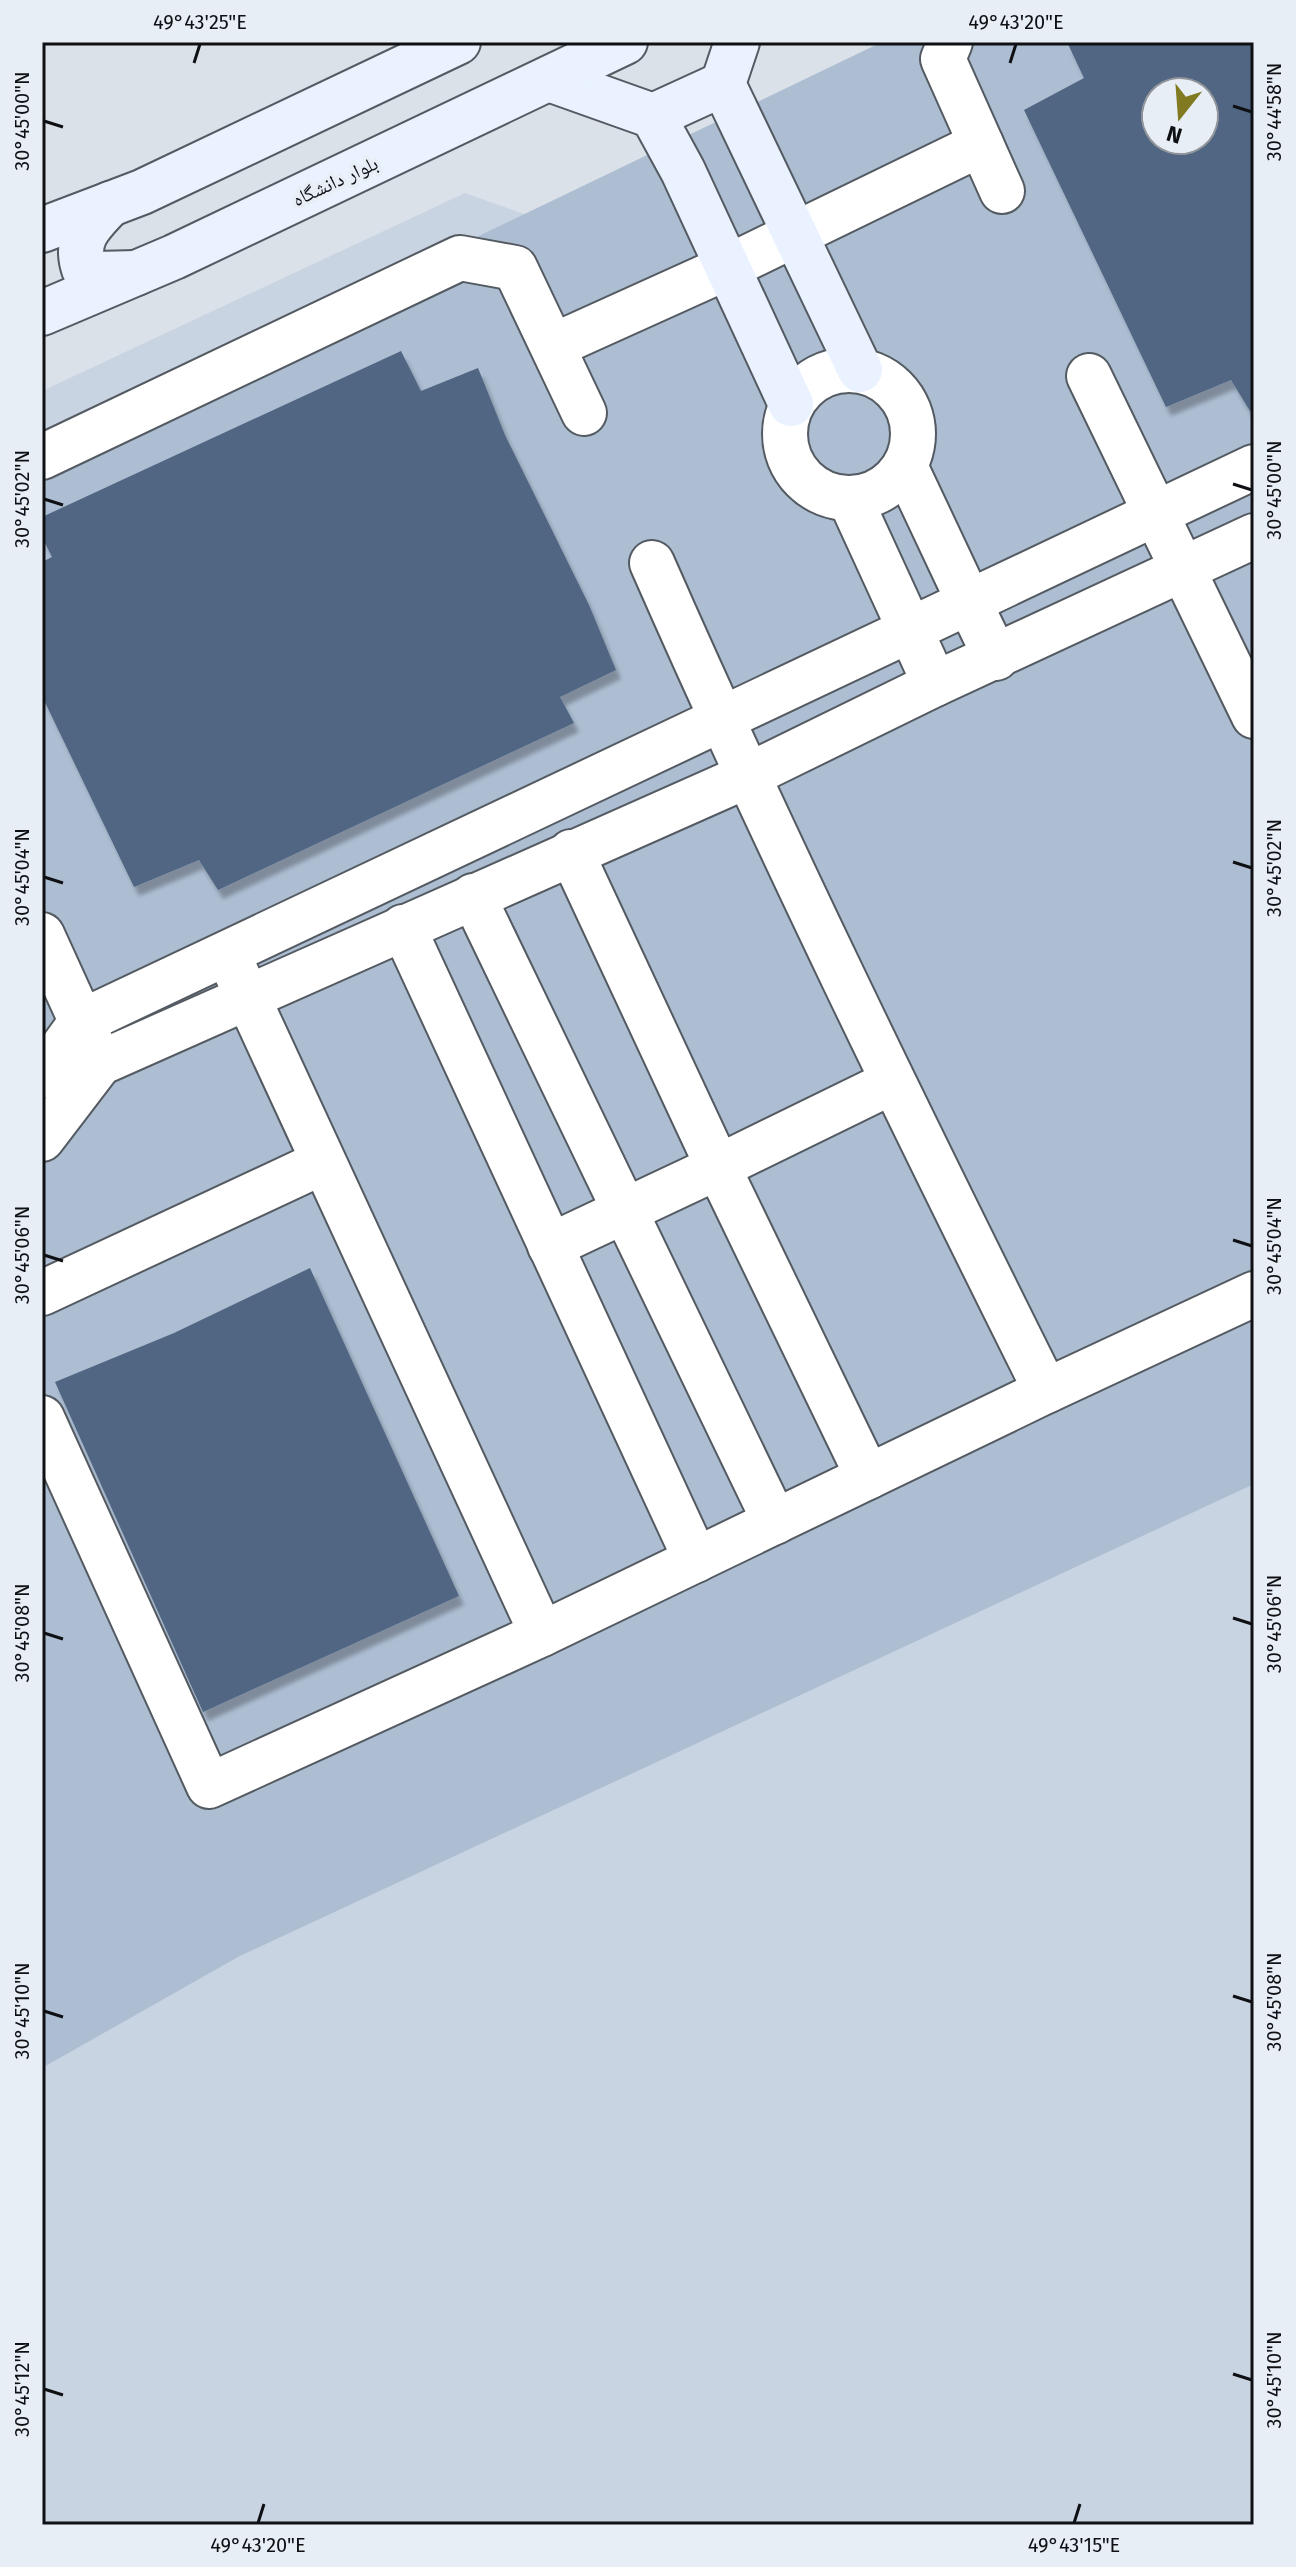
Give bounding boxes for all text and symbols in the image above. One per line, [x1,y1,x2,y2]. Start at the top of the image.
text: 49°43'25"E [153,10,247,34]
text: 49°43'20"E [968,10,1064,34]
text: 30°44'58"N [1262,63,1286,161]
text: 30°45'00"N [10,71,34,171]
north arrow [1140,76,1220,156]
text: N [1163,120,1185,150]
street label: بلوار دانشگاه [288,151,382,211]
text: 30°45'00"N [1262,440,1286,540]
text: 30°45'02"N [10,450,34,548]
text: 30°45'02"N [1262,819,1286,917]
text: 30°45'04"N [10,828,34,926]
text: 30°45'04"N [1262,1197,1286,1295]
text: 30°45'06"N [10,1206,34,1304]
text: 30°45'06"N [1262,1575,1286,1673]
text: 30°45'08"N [10,1583,34,1683]
text: 30°45'08"N [1262,1952,1286,2052]
text: 30°45'10"N [10,1962,34,2060]
text: 30°45'10"N [1262,2331,1286,2429]
text: 30°45'12"N [10,2341,34,2437]
text: 49°43'20"E [210,2533,306,2557]
text: 49°43'15"E [1028,2533,1120,2557]

